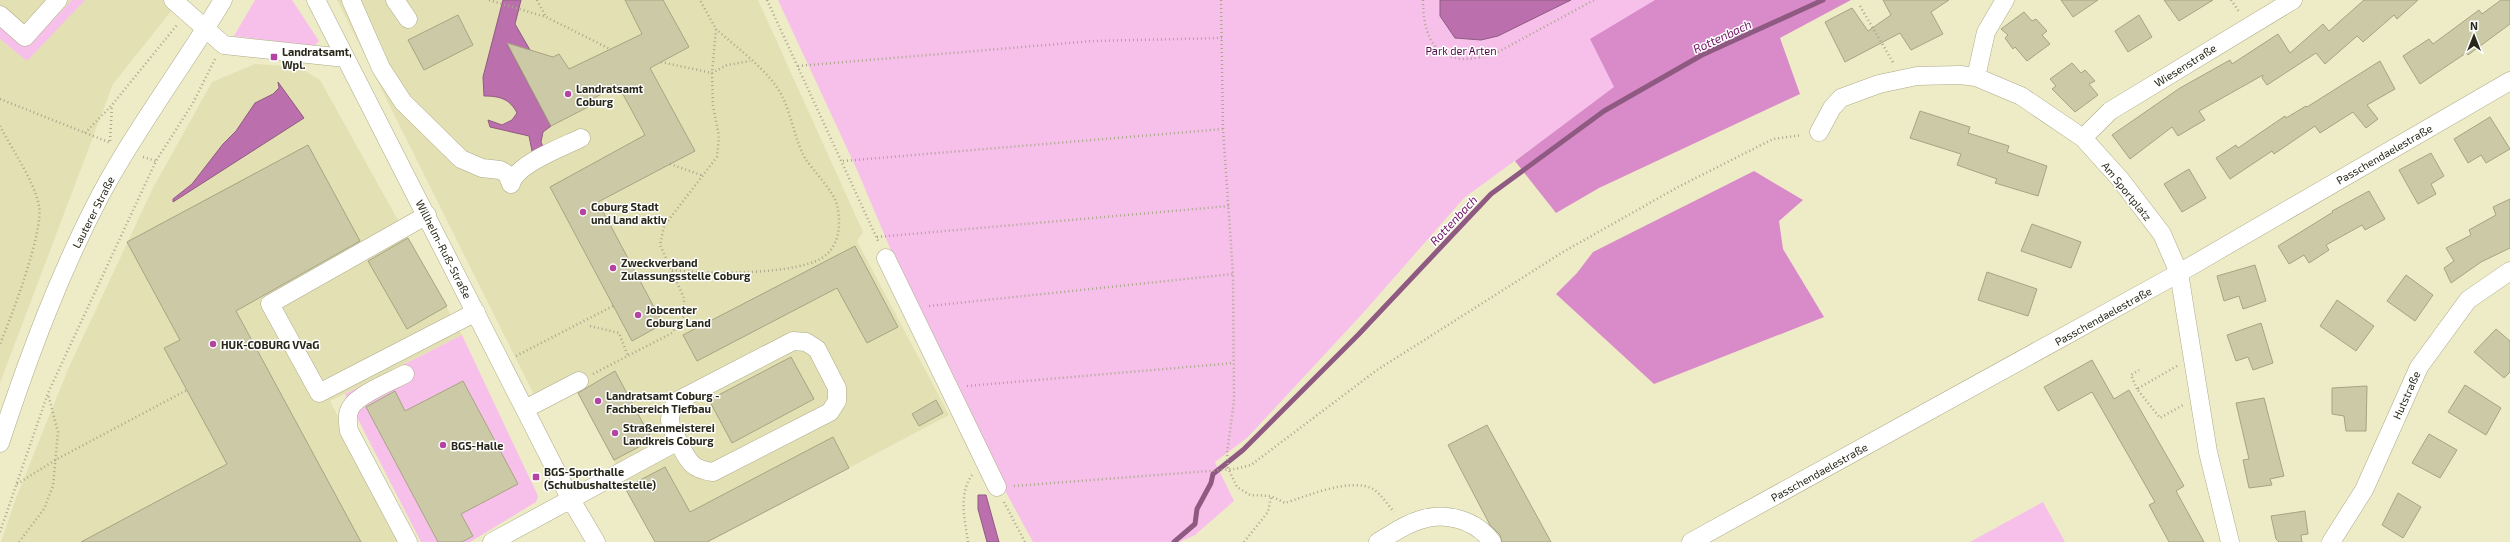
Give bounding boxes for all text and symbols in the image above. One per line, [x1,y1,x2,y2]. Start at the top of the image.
water label: Rottenbach [1691,16,1754,56]
north arrow [2454,16,2494,56]
text: N [2470,19,2478,32]
street label: Wiesenstraße [2152,41,2218,89]
park label: Park der Arten [1425,44,1497,57]
place label: Landratsamt, Wpl. [282,45,352,71]
marker: Landratsamt, Wpl. [269,52,279,62]
place label: Landratsamt Coburg [576,82,644,108]
marker: Landratsamt Coburg [563,89,573,99]
street label: Passchendaelestraße [2334,121,2434,187]
street label: Am Sportplatz [2099,159,2155,223]
street label: Lauterer Straße [69,174,117,250]
water label: Rottenbach [1426,192,1480,248]
street label: Willhelm-Ruß-Straße [413,197,475,301]
place label: Coburg Stadt und Land aktiv [591,200,668,226]
marker: Coburg Stadt und Land aktiv [578,207,588,217]
place label: Zweckverband Zulassungsstelle Coburg [621,256,751,282]
marker: Zweckverband Zulassungsstelle Coburg [608,263,618,273]
street label: Passchendaelestraße [2052,284,2154,348]
place label: Jobcenter Coburg Land [646,303,711,329]
marker: Jobcenter Coburg Land [633,310,643,320]
place label: HUK-COBURG VVaG [221,338,319,351]
marker: HUK-COBURG VVaG [208,339,218,349]
street label: Hutstraße [2390,369,2422,421]
place label: Landratsamt Coburg - Fachbereich Tiefbau [606,389,720,415]
marker: Landratsamt Coburg - Fachbereich Tiefbau [593,396,603,406]
place label: Straßenmeisterei Landkreis Coburg [623,421,715,447]
marker: Straßenmeisterei Landkreis Coburg [610,428,620,438]
place label: BGS-Halle [451,439,503,452]
marker: BGS-Halle [438,440,448,450]
street label: Passchendaelestraße [1768,440,1870,504]
place label: BGS-Sporthalle (Schulbushaltestelle) [544,465,656,491]
marker: BGS-Sporthalle (Schulbushaltestelle) [531,472,541,482]

